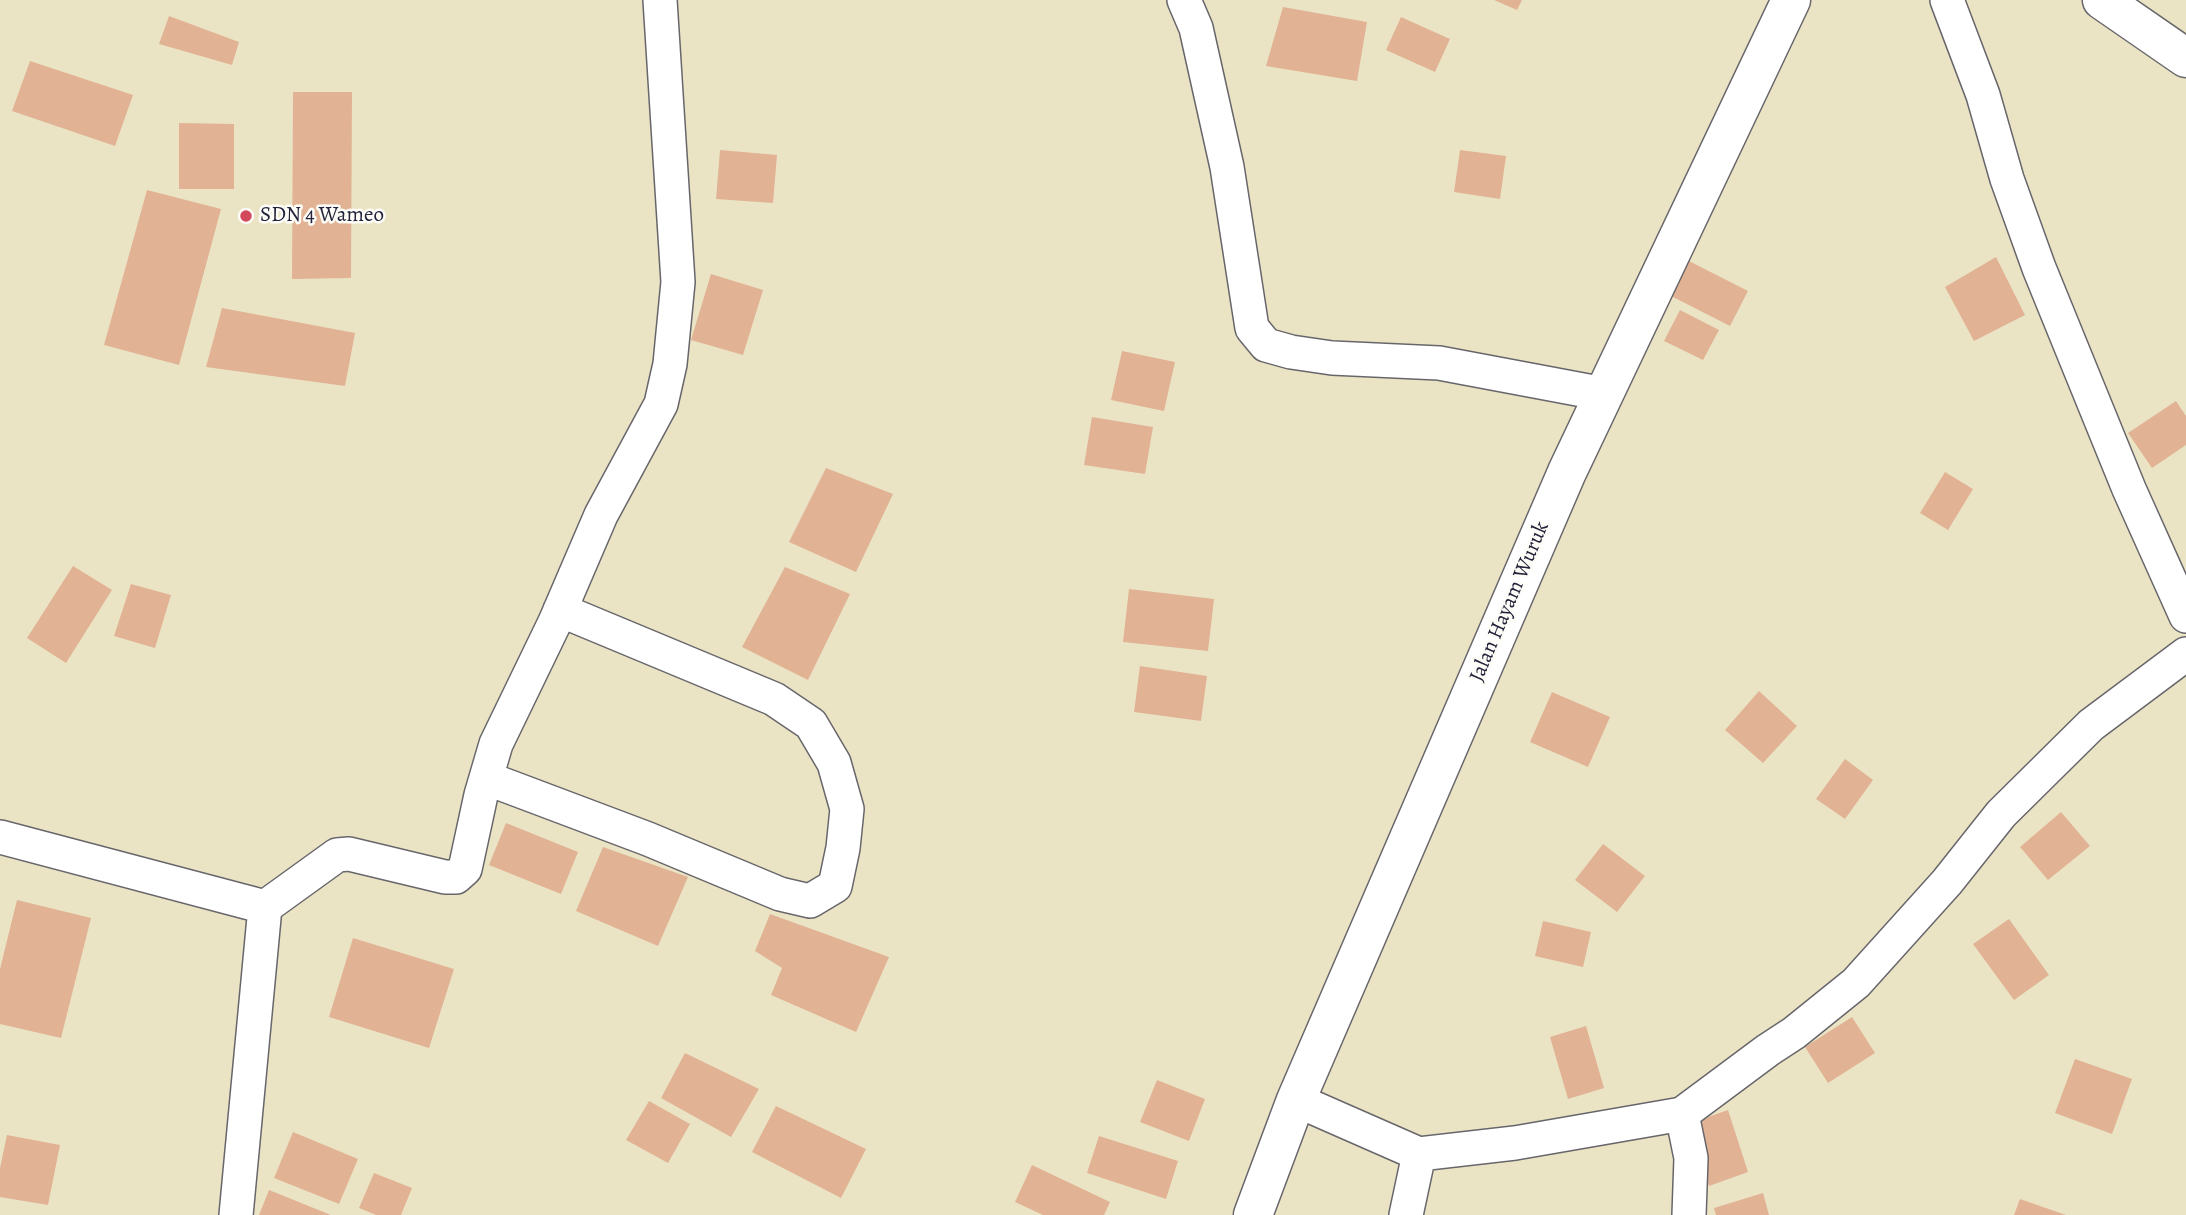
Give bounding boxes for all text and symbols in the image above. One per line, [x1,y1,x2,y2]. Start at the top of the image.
place label: SDN 4 Wameo [260,203,384,229]
marker: SDN 4 Wameo [238,208,254,224]
street label: Jalan Hayam Wuruk [1465,518,1555,686]

